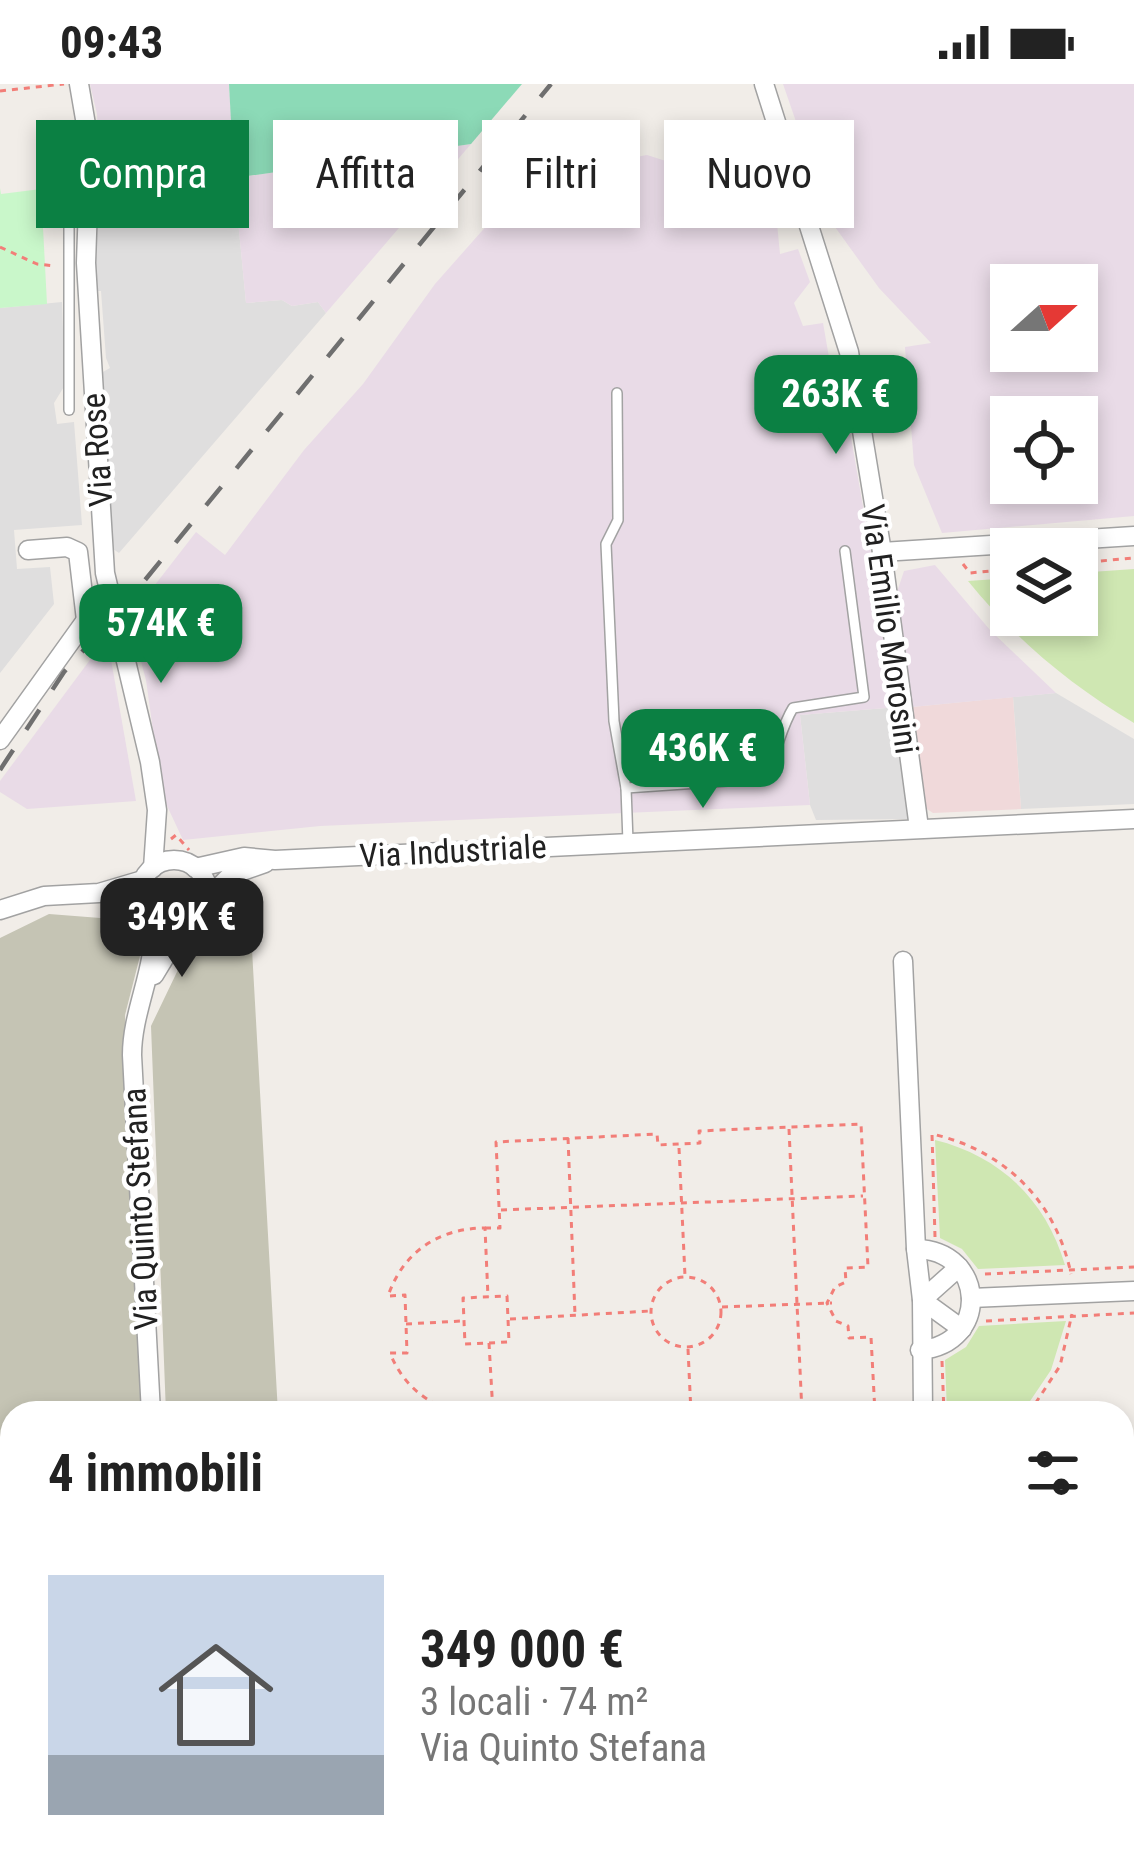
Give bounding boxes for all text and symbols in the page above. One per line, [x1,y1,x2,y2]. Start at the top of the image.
text: 09:43 [60,16,163,69]
chip: Compra [36,120,249,228]
chip: Affitta [273,120,458,228]
chip: Filtri [482,120,640,228]
chip: Nuovo [664,120,854,228]
north arrow [990,264,1098,372]
map controls [990,264,1098,636]
pin: 263K € [738,355,934,457]
text: 263K € [781,371,891,417]
street label: Via Rose [74,392,120,508]
button: locate [990,396,1098,504]
street label: Via Emilio Morosini [853,502,927,756]
button: layers [990,528,1098,636]
pin: 574K € [63,584,259,686]
text: 574K € [106,600,216,646]
pin: 436K € [605,709,801,811]
text: 436K € [648,725,758,771]
street label: Via Industriale [358,827,548,875]
pin: 349K € [84,878,280,980]
text: 349K € [127,894,237,940]
street label: Via Quinto Stefana [114,1087,166,1331]
icon: filters [1020,1440,1086,1506]
text: 4 immobili [48,1444,263,1503]
text: 349 000 € [420,1620,624,1679]
icon: home [144,1623,288,1767]
text: 3 locali · 74 m² [420,1679,648,1725]
text: Via Quinto Stefana [420,1725,707,1771]

